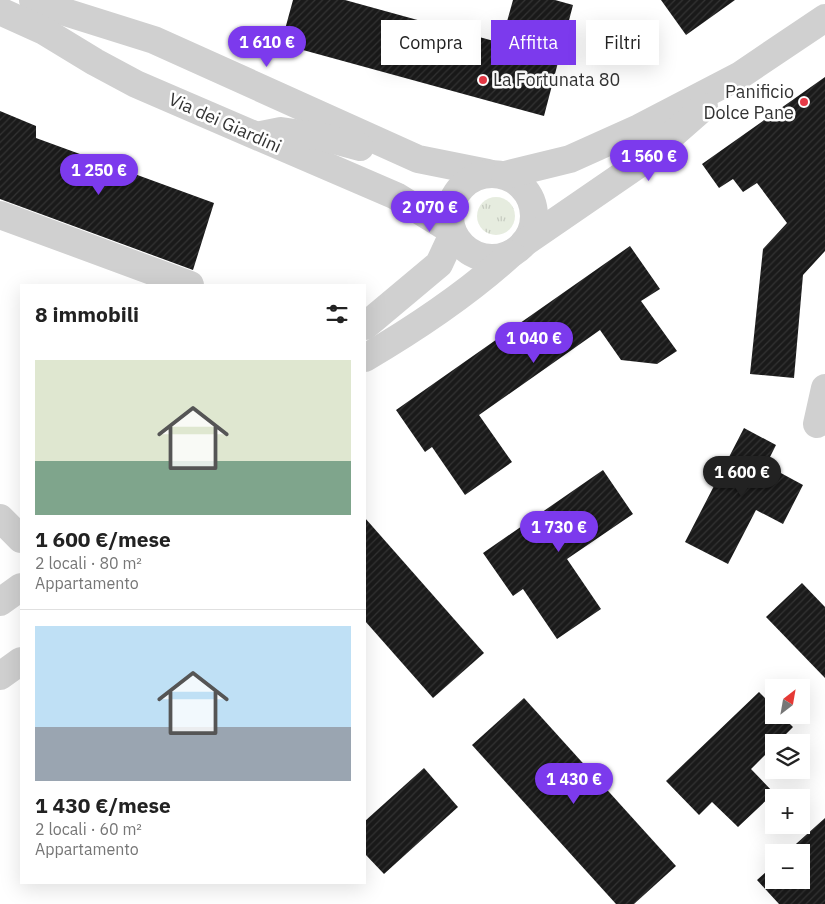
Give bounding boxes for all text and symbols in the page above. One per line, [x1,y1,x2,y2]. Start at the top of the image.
chip: Compra [381,20,481,65]
chip: Affitta [491,20,576,65]
chip: Filtri [586,20,659,65]
pin: 1 610 € [221,26,313,68]
text: 1 610 € [239,32,295,52]
place label: La Fortunata 80 [493,68,620,91]
marker: La Fortunata 80 [477,74,489,86]
place label: Panificio Dolce Pane [703,80,794,124]
street label: Via dei Giardini [165,87,285,158]
marker: Panificio Dolce Pane [798,96,810,108]
pin: 1 560 € [603,140,695,182]
text: 1 560 € [621,146,677,166]
pin: 1 250 € [53,154,145,196]
text: 1 250 € [71,160,127,180]
pin: 2 070 € [384,190,476,233]
text: 2 070 € [402,197,458,217]
text: 8 immobili [35,300,139,328]
icon: filters [323,300,351,328]
pin: 1 040 € [488,322,580,364]
text: 1 040 € [506,328,562,348]
icon: home [148,393,238,483]
pin: 1 600 € [696,456,788,498]
text: 1 600 € [714,462,770,482]
pin: 1 730 € [513,510,605,553]
text: 1 730 € [531,517,587,537]
text: 1 600 €/mese [35,525,171,553]
text: 2 locali · 80 m² [35,553,142,573]
text: Appartamento [35,573,139,593]
icon: home [148,658,238,748]
north arrow [765,679,810,724]
map controls [765,679,810,889]
button: layers [765,734,810,779]
pin: 1 430 € [528,762,620,805]
text: 1 430 € [546,769,602,789]
button: + [765,789,810,834]
text: 1 430 €/mese [35,791,171,819]
text: 2 locali · 60 m² [35,819,142,839]
text: Appartamento [35,839,139,859]
button: − [765,844,810,889]

